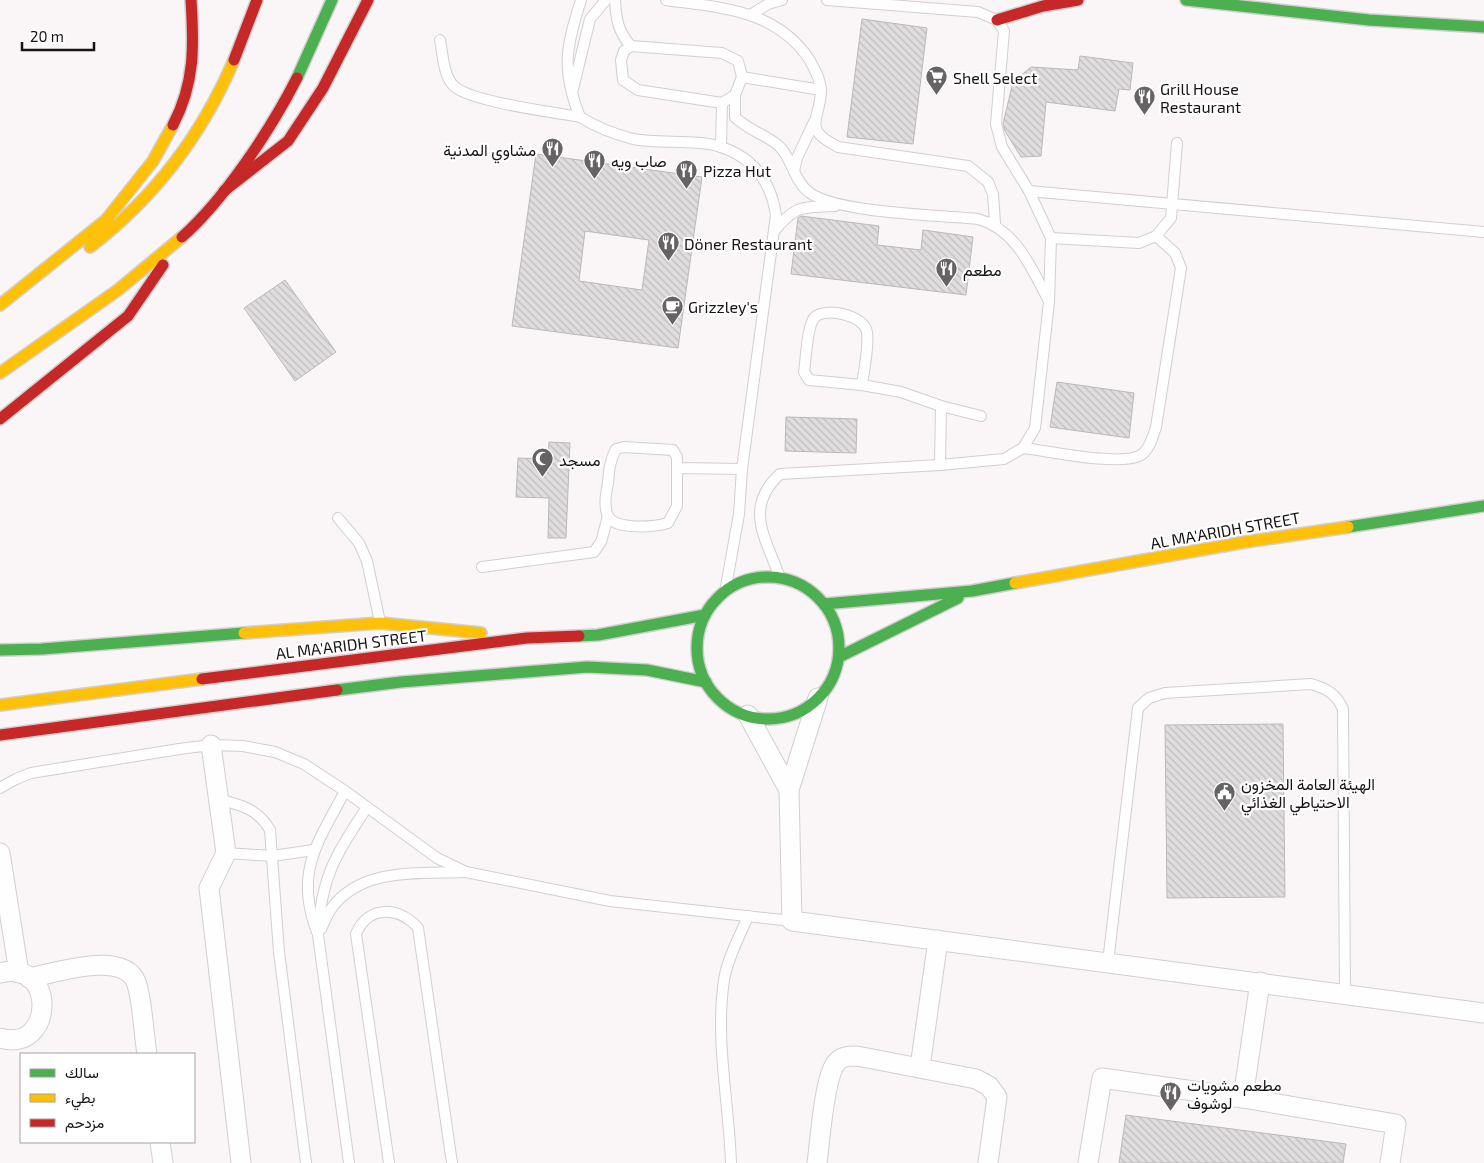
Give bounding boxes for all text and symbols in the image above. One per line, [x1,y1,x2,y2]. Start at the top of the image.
scale bar [22,20,95,52]
text: 20 m [30,27,64,45]
supermarket icon: Shell Select [925,65,949,96]
place label: Shell Select [953,68,1037,87]
place label: Grill House Restaurant [1160,79,1241,116]
restaurant icon: Grill House Restaurant [1132,85,1156,116]
restaurant icon: مشاوي المدنية [540,137,564,168]
place label: مشاوي المدنية [443,140,536,164]
restaurant icon: صاب ويه [583,148,607,179]
place label: صاب ويه [611,151,667,172]
restaurant icon: Pizza Hut [675,158,699,189]
place label: Pizza Hut [703,161,771,180]
restaurant icon: Döner Restaurant [656,231,680,262]
place label: Döner Restaurant [684,234,812,253]
restaurant icon: مطعم [935,257,959,288]
place label: مطعم [963,260,1002,281]
cafe icon: Grizzley's [660,294,684,325]
place label: Grizzley's [688,297,758,316]
mosque icon: مسجد [531,447,555,478]
place label: مسجد [559,450,600,470]
street label: AL MA'ARIDH STREET [1149,507,1301,553]
street label: AL MA'ARIDH STREET [275,625,427,663]
place label: الهيئة العامة المخزون الاحتياطي الغذائي [1241,774,1375,816]
public building icon: الهيئة العامة المخزون الاحتياطي الغذائي [1213,780,1237,811]
legend [20,1053,195,1143]
text: سالك [65,1063,99,1081]
place label: مطعم مشويات لوشوف [1187,1075,1282,1114]
restaurant icon: مطعم مشويات لوشوف [1159,1081,1183,1112]
text: بطيء [65,1088,95,1111]
text: مزدحم [65,1113,104,1133]

